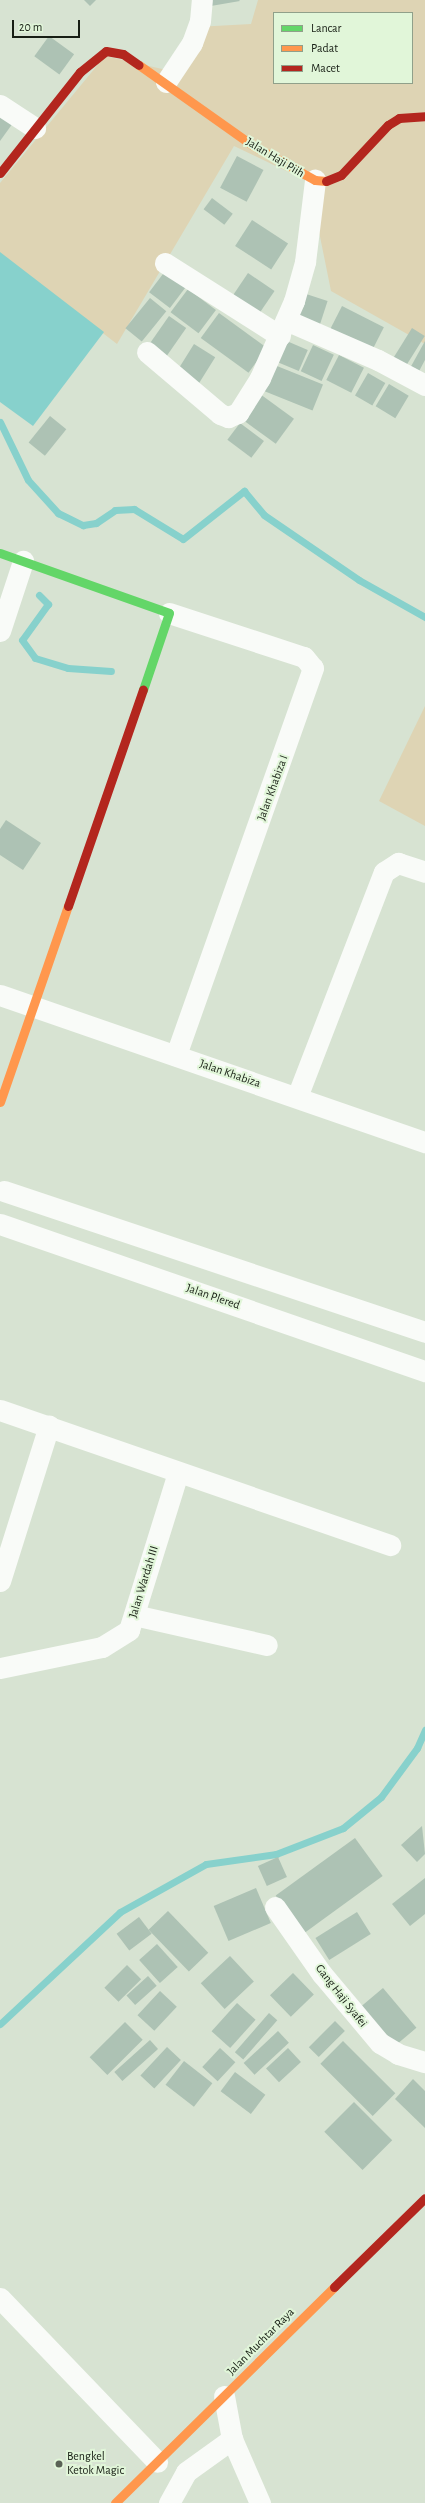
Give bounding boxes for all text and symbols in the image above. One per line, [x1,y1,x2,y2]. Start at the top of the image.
scale bar [14,12,82,38]
legend [273,12,413,84]
text: 20 m [19,21,42,33]
text: Lancar [311,22,341,34]
text: Padat [311,42,338,54]
text: Macet [311,62,340,74]
street label: Jalan Haji Piih [243,135,307,181]
street label: Jalan Khabiza I [254,753,292,823]
street label: Jalan Khabiza [198,1057,262,1091]
street label: Jalan Plered [184,1281,242,1313]
street label: Jalan Wardah III [126,1544,162,1620]
street label: Gang Haji Syafei [312,1962,370,2030]
street label: Jalan Muchtar Raya [224,2305,298,2379]
place label: Bengkel Ketok Magic [67,2450,124,2478]
marker: Bengkel Ketok Magic [54,2459,64,2469]

